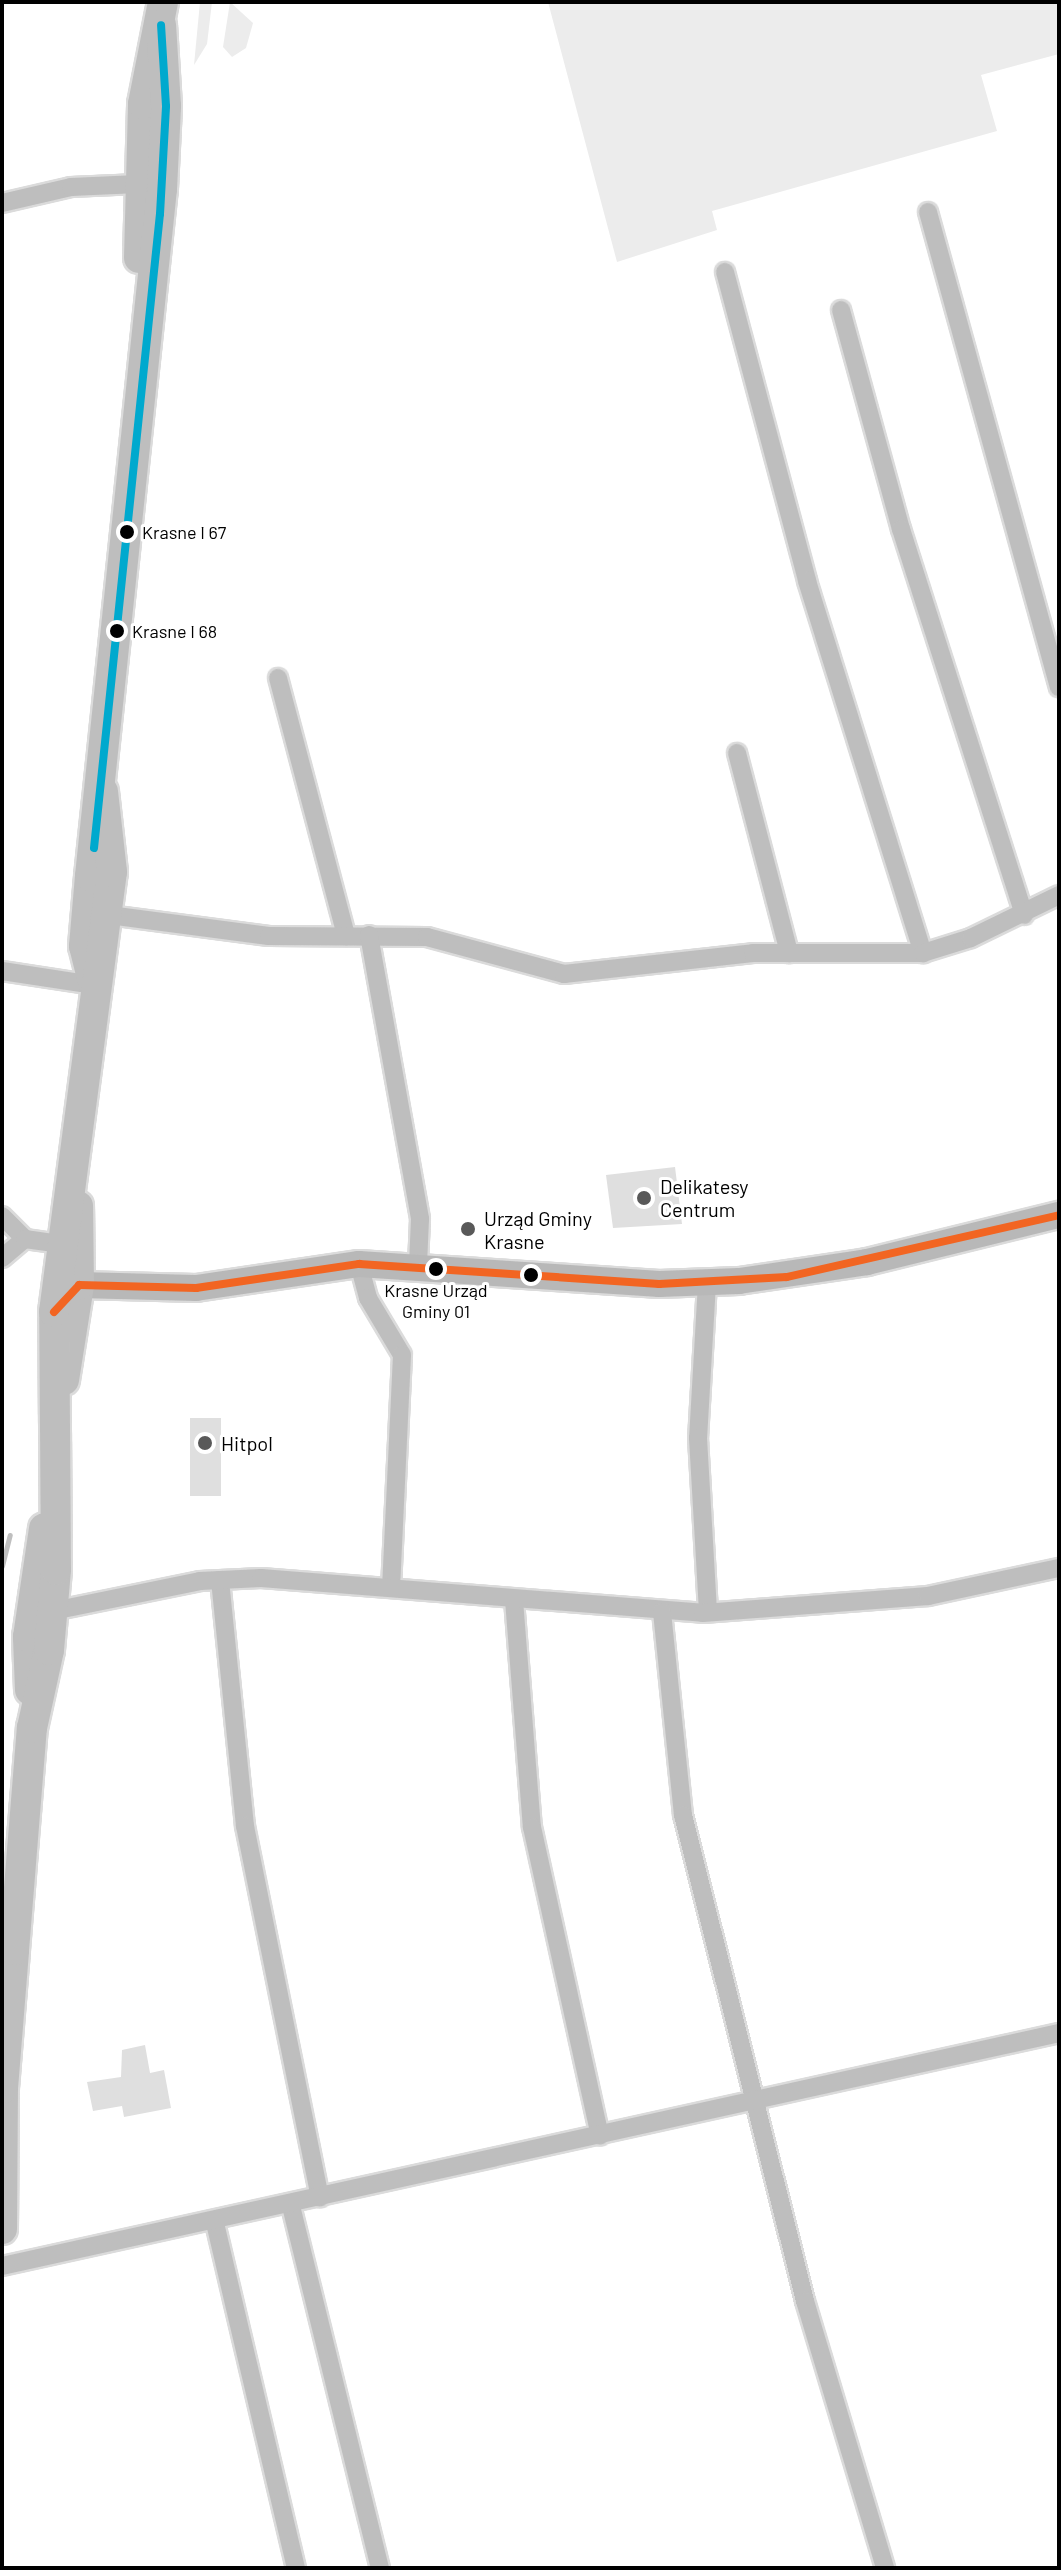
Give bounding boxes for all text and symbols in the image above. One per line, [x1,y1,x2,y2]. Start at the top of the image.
place label: Krasne I 67 [142,521,226,543]
marker: Krasne I 67 [119,524,135,540]
place label: Krasne I 68 [132,620,217,642]
marker: Krasne I 68 [109,623,125,639]
place label: Delikatesy Centrum [660,1174,748,1221]
marker: Delikatesy Centrum [635,1189,653,1207]
place label: Urząd Gminy Krasne [484,1206,592,1253]
marker: Urząd Gminy Krasne [459,1220,477,1238]
marker: Krasne Urząd Gminy 01 [428,1261,444,1277]
unlabelled marker [523,1267,539,1283]
place label: Krasne Urząd Gminy 01 [384,1280,488,1322]
place label: Hitpol [221,1431,273,1455]
marker: Hitpol [196,1434,214,1452]

